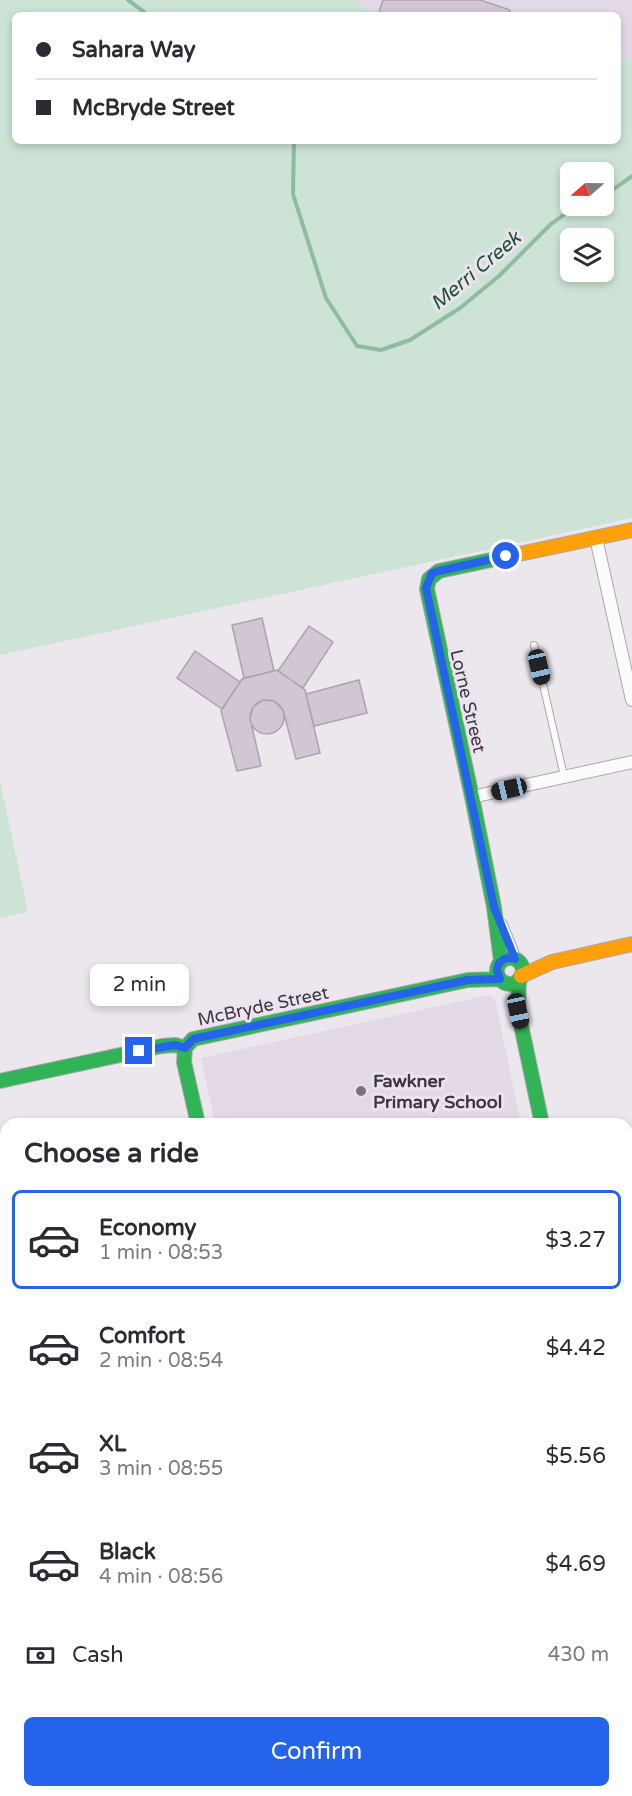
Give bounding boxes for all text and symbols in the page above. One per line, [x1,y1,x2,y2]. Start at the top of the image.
text: Sahara Way [72,37,196,63]
text: McBryde Street [72,95,235,121]
north arrow [560,162,614,216]
map controls [560,162,614,282]
water label: Merri Creek [426,225,528,316]
button: layers [560,228,614,282]
route start [492,542,519,569]
street label: Lorne Street [445,647,491,755]
car [526,647,552,687]
car [489,776,529,802]
callout: 2 min [90,964,188,1006]
text: 2 min [113,973,166,997]
street label: McBryde Street [196,981,331,1031]
car [505,992,531,1030]
route end [125,1037,152,1064]
place label: Fawkner Primary School [373,1070,502,1113]
marker: Fawkner Primary School [354,1084,368,1098]
text: Choose a ride [24,1137,199,1170]
icon: car [27,1213,81,1267]
text: Economy [99,1215,196,1241]
text: $3.27 [545,1227,606,1253]
text: 1 min · 08:53 [99,1241,223,1265]
icon: car [27,1321,81,1375]
text: Comfort [99,1323,185,1349]
text: $4.42 [546,1335,606,1361]
text: 2 min · 08:54 [99,1349,223,1373]
icon: car [27,1429,81,1483]
text: XL [99,1431,126,1457]
text: $5.56 [545,1443,606,1469]
text: 3 min · 08:55 [99,1457,223,1481]
icon: car [27,1537,81,1591]
text: Black [99,1539,156,1565]
text: $4.69 [545,1551,606,1577]
text: 4 min · 08:56 [99,1565,223,1589]
icon: cash [24,1639,57,1672]
text: Cash [72,1642,124,1668]
text: 430 m [548,1643,609,1667]
button: Confirm [24,1717,609,1786]

